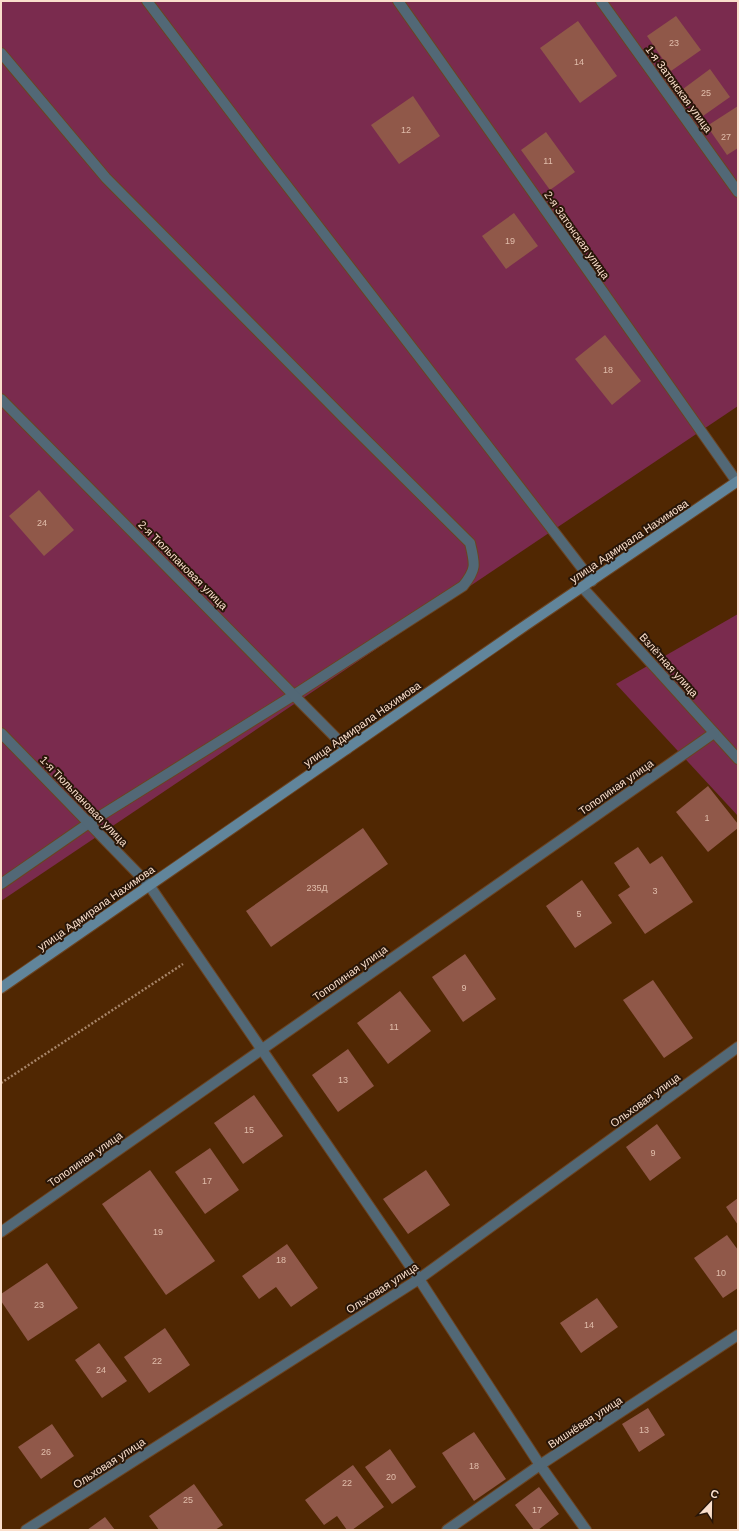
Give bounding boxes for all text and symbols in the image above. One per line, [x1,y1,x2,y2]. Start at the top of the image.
house number: 23 [669,38,679,48]
street label: 1-я Затонская улица [643,43,715,135]
house number: 14 [574,57,584,67]
house number: 25 [701,88,711,98]
house number: 12 [401,125,411,135]
house number: 27 [721,132,731,142]
house number: 11 [543,156,553,166]
street label: 2-я Затонская улица [542,189,612,282]
house number: 19 [505,236,515,246]
house number: 18 [603,365,613,375]
street label: улица Адмирала Нахимова [568,496,691,585]
house number: 24 [37,518,47,528]
street label: 2-я Тюльпановая улица [136,518,230,612]
street label: Взлётная улица [637,631,701,700]
street label: улица Адмирала Нахимова [301,678,423,769]
street label: 1-я Тюльпановая улица [38,753,131,849]
street label: Тополиная улица [577,756,656,817]
house number: 1 [704,813,710,823]
street label: улица Адмирала Нахимова [35,862,157,953]
house number: 235Д [306,883,328,893]
house number: 3 [652,886,658,896]
house number: 5 [576,909,582,919]
street label: Тополиная улица [311,942,390,1003]
house number: 9 [461,983,467,993]
house number: 11 [389,1022,399,1032]
street label: Ольховая улица [608,1070,683,1129]
house number: 13 [338,1075,348,1085]
house number: 15 [244,1125,254,1135]
street label: Тополиная улица [46,1128,125,1189]
house number: 9 [650,1148,656,1158]
house number: 17 [202,1176,212,1186]
house number: 19 [153,1227,163,1237]
house number: 18 [276,1255,286,1265]
street label: Ольховая улица [344,1260,421,1316]
house number: 10 [716,1268,726,1278]
house number: 23 [34,1300,44,1310]
house number: 14 [584,1320,594,1330]
house number: 22 [152,1356,162,1366]
house number: 24 [96,1365,106,1375]
street label: Вишнёвая улица [546,1393,625,1450]
house number: 13 [639,1425,649,1435]
street label: Ольховая улица [71,1435,148,1491]
house number: 26 [41,1447,51,1457]
house number: 18 [469,1461,479,1471]
house number: 20 [386,1472,396,1482]
house number: 22 [342,1478,352,1488]
north arrow [691,1483,731,1523]
text: С [709,1487,721,1501]
house number: 25 [183,1495,193,1505]
house number: 17 [532,1505,542,1515]

